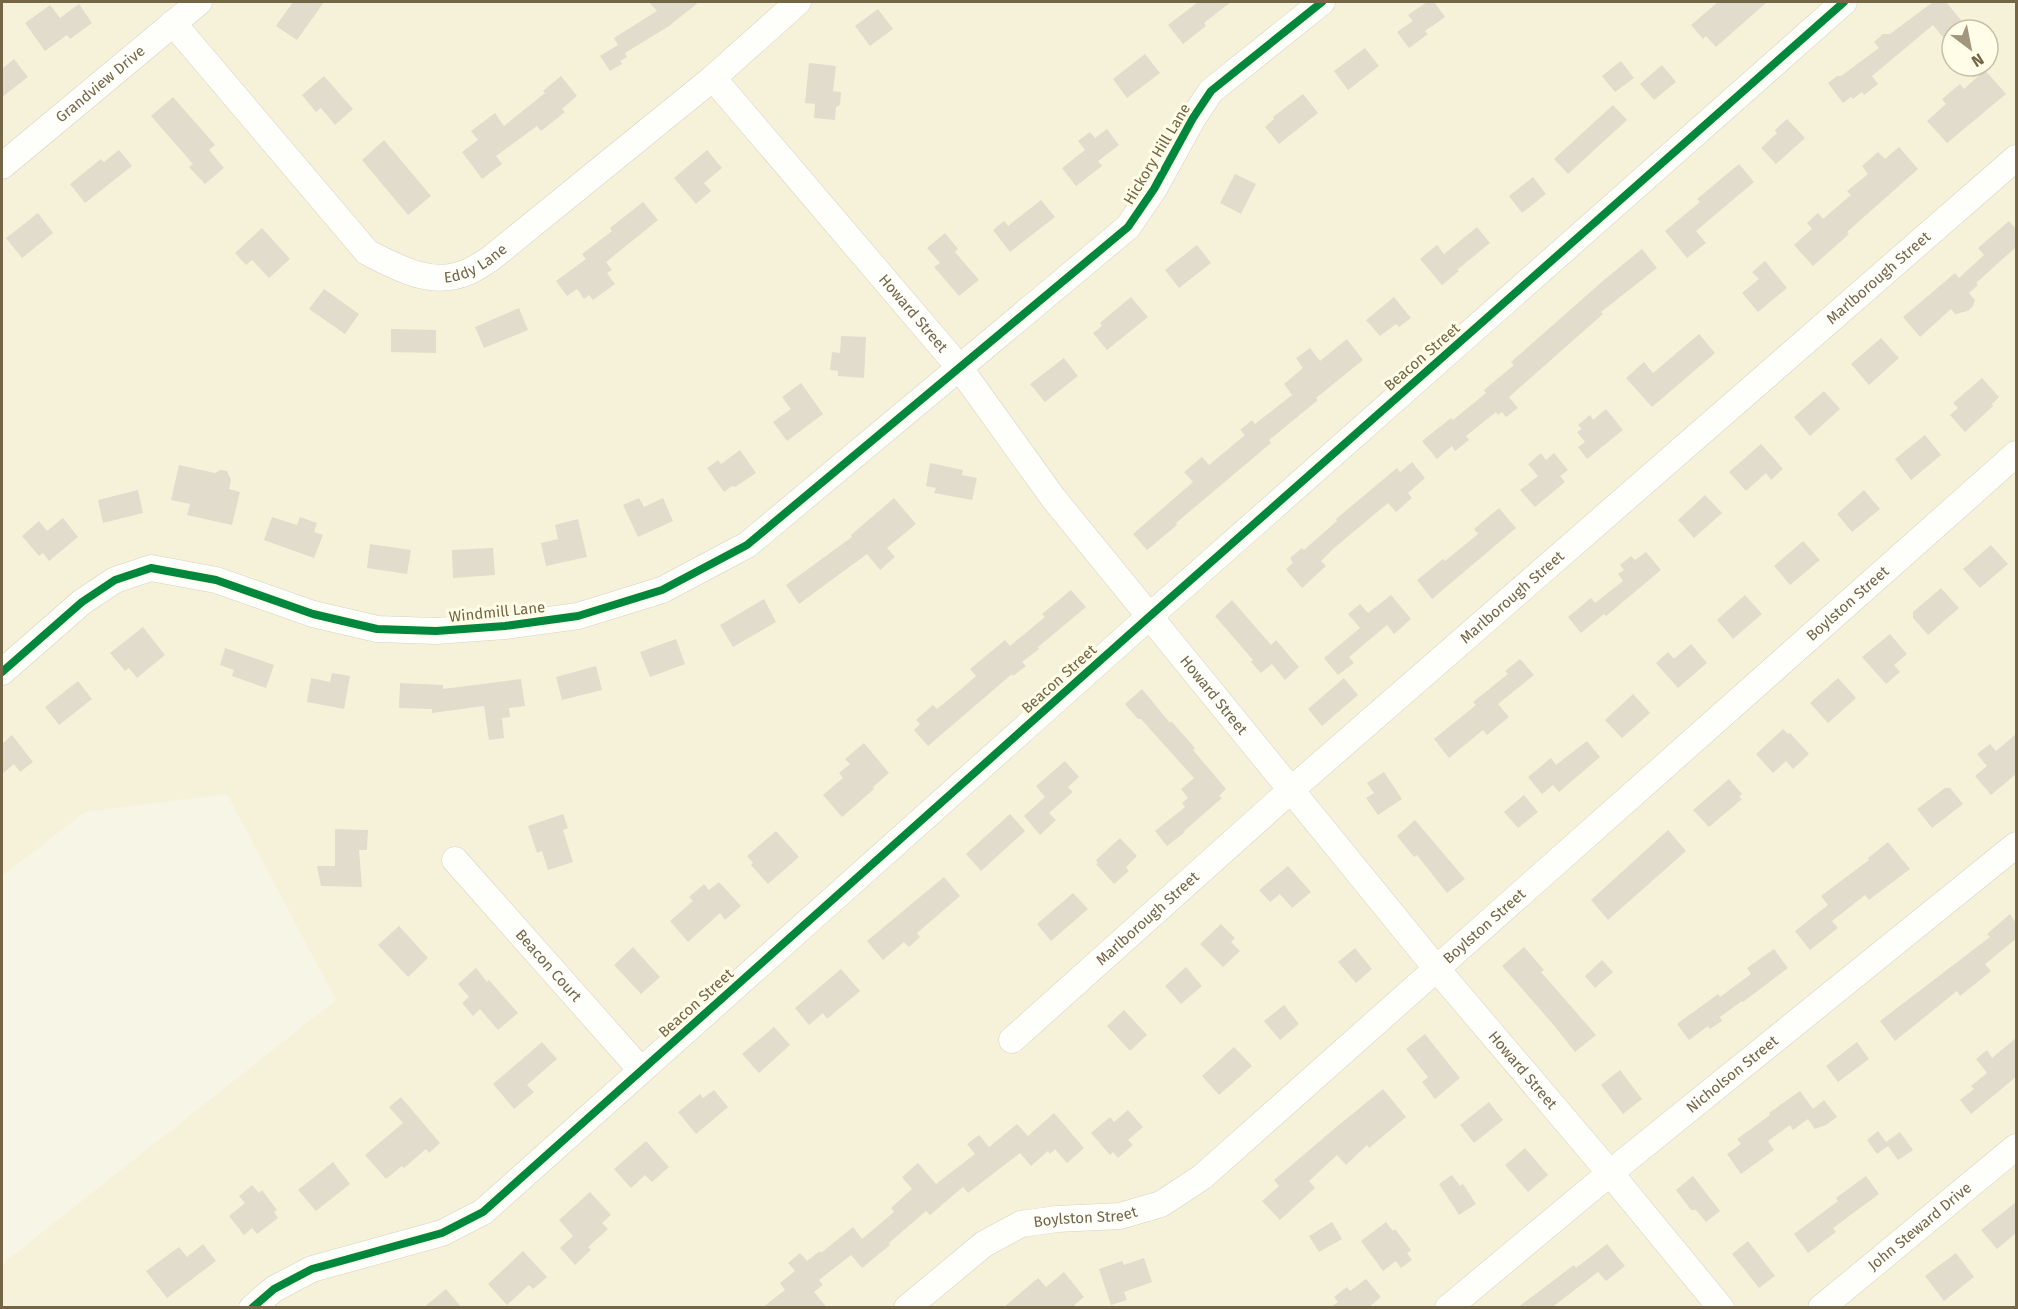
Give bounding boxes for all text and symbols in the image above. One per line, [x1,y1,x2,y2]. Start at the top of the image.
north arrow [1940,18,2000,78]
street label: Grandview Drive [52,42,149,126]
text: N [1968,49,1987,71]
street label: Hickory Hill Lane [1120,100,1194,208]
street label: Marlborough Street [1823,227,1935,328]
street label: Eddy Lane [443,240,511,287]
street label: Howard Street [875,271,952,356]
street label: Beacon Street [1380,319,1464,395]
street label: Marlborough Street [1457,547,1568,647]
street label: Boylston Street [1803,562,1893,645]
street label: Windmill Lane [448,598,546,626]
street label: Beacon Street [1018,640,1101,717]
street label: Howard Street [1176,652,1252,739]
street label: Marlborough Street [1092,867,1203,969]
street label: Boylston Street [1439,885,1530,968]
street label: Beacon Court [512,926,586,1006]
street label: Beacon Street [655,964,738,1041]
street label: Howard Street [1485,1027,1561,1113]
street label: Nicholson Street [1683,1031,1782,1117]
street label: John Steward Drive [1864,1179,1975,1274]
street label: Boylston Street [1032,1202,1140,1231]

